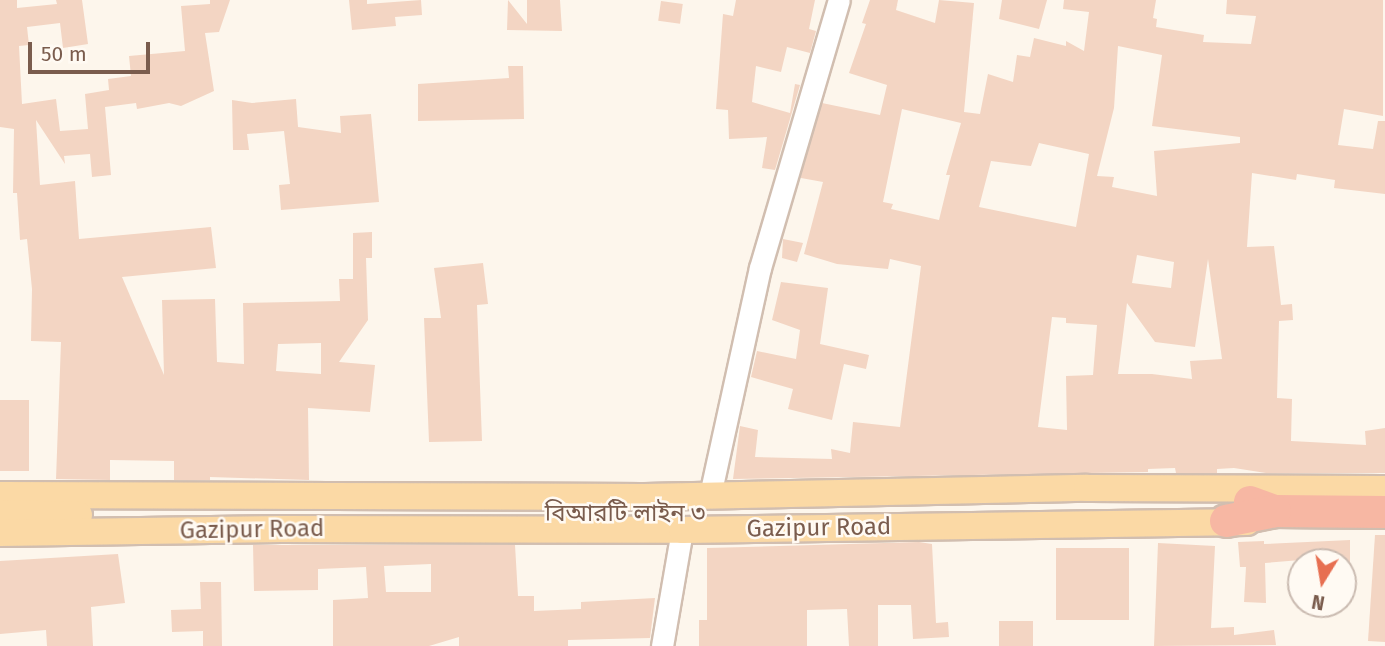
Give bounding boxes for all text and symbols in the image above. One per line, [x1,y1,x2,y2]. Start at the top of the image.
scale bar [32,28,154,72]
text: 50 m [41,41,87,67]
street label: বিআরটি লাইন ৩ [545,500,705,528]
street label: Gazipur Road [746,512,892,544]
street label: Gazipur Road [179,514,325,546]
north arrow [1287,548,1357,618]
text: N [1310,590,1327,615]

